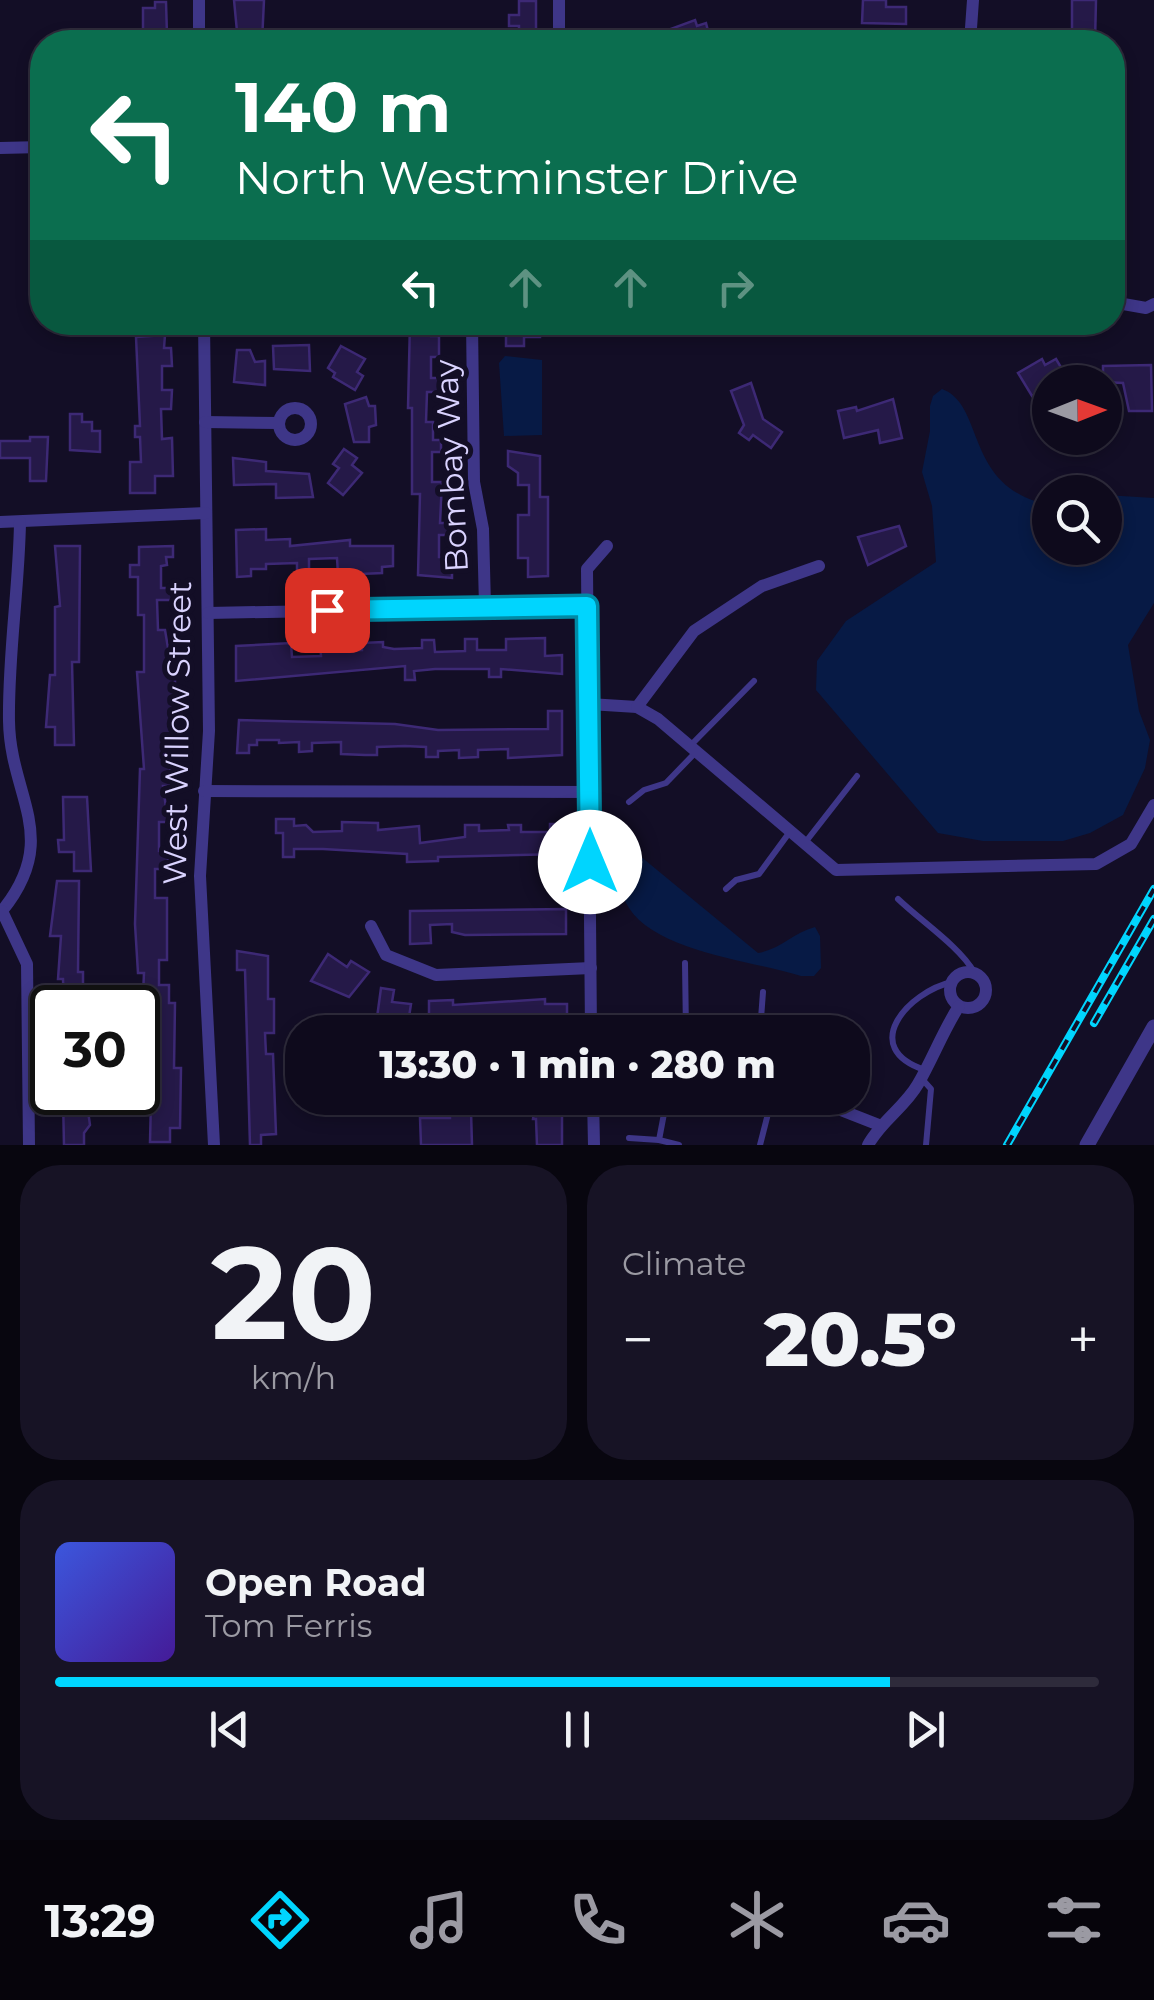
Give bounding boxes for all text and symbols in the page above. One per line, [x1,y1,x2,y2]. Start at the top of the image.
text: 140 m [235,64,451,150]
icon: left [70,70,200,200]
text: North Westminster Drive [235,150,798,205]
icon: left [393,260,448,315]
icon: ahead [498,260,553,315]
icon: ahead [603,260,658,315]
icon: right [708,260,763,315]
street label: Bombay Way [426,358,476,573]
north arrow [1032,365,1122,455]
map controls [1032,365,1122,565]
button: search [1032,475,1122,565]
pin [285,568,370,653]
street label: West Willow Street [155,581,199,885]
icon: arrive [300,583,355,638]
position arrow [538,810,642,914]
speed limit sign: 30 [30,985,160,1115]
text: 13:30 · 1 min · 280 m [379,1041,776,1088]
text: 20 [211,1213,376,1372]
text: Climate [622,1244,746,1283]
text: 20.5° [764,1293,957,1385]
text: − [622,1306,654,1373]
text: + [1067,1306,1099,1373]
text: km/h [251,1358,336,1397]
text: Open Road [205,1559,427,1606]
text: Tom Ferris [205,1606,372,1645]
icon: previous [202,1702,257,1757]
icon: pause [550,1702,605,1757]
icon: next [898,1702,953,1757]
icon: directions [245,1885,315,1955]
icon: music [404,1885,474,1955]
icon: phone [563,1885,633,1955]
icon: climate [722,1885,792,1955]
icon: car [881,1885,951,1955]
icon: filters [1039,1885,1109,1955]
text: 13:29 [44,1893,156,1948]

